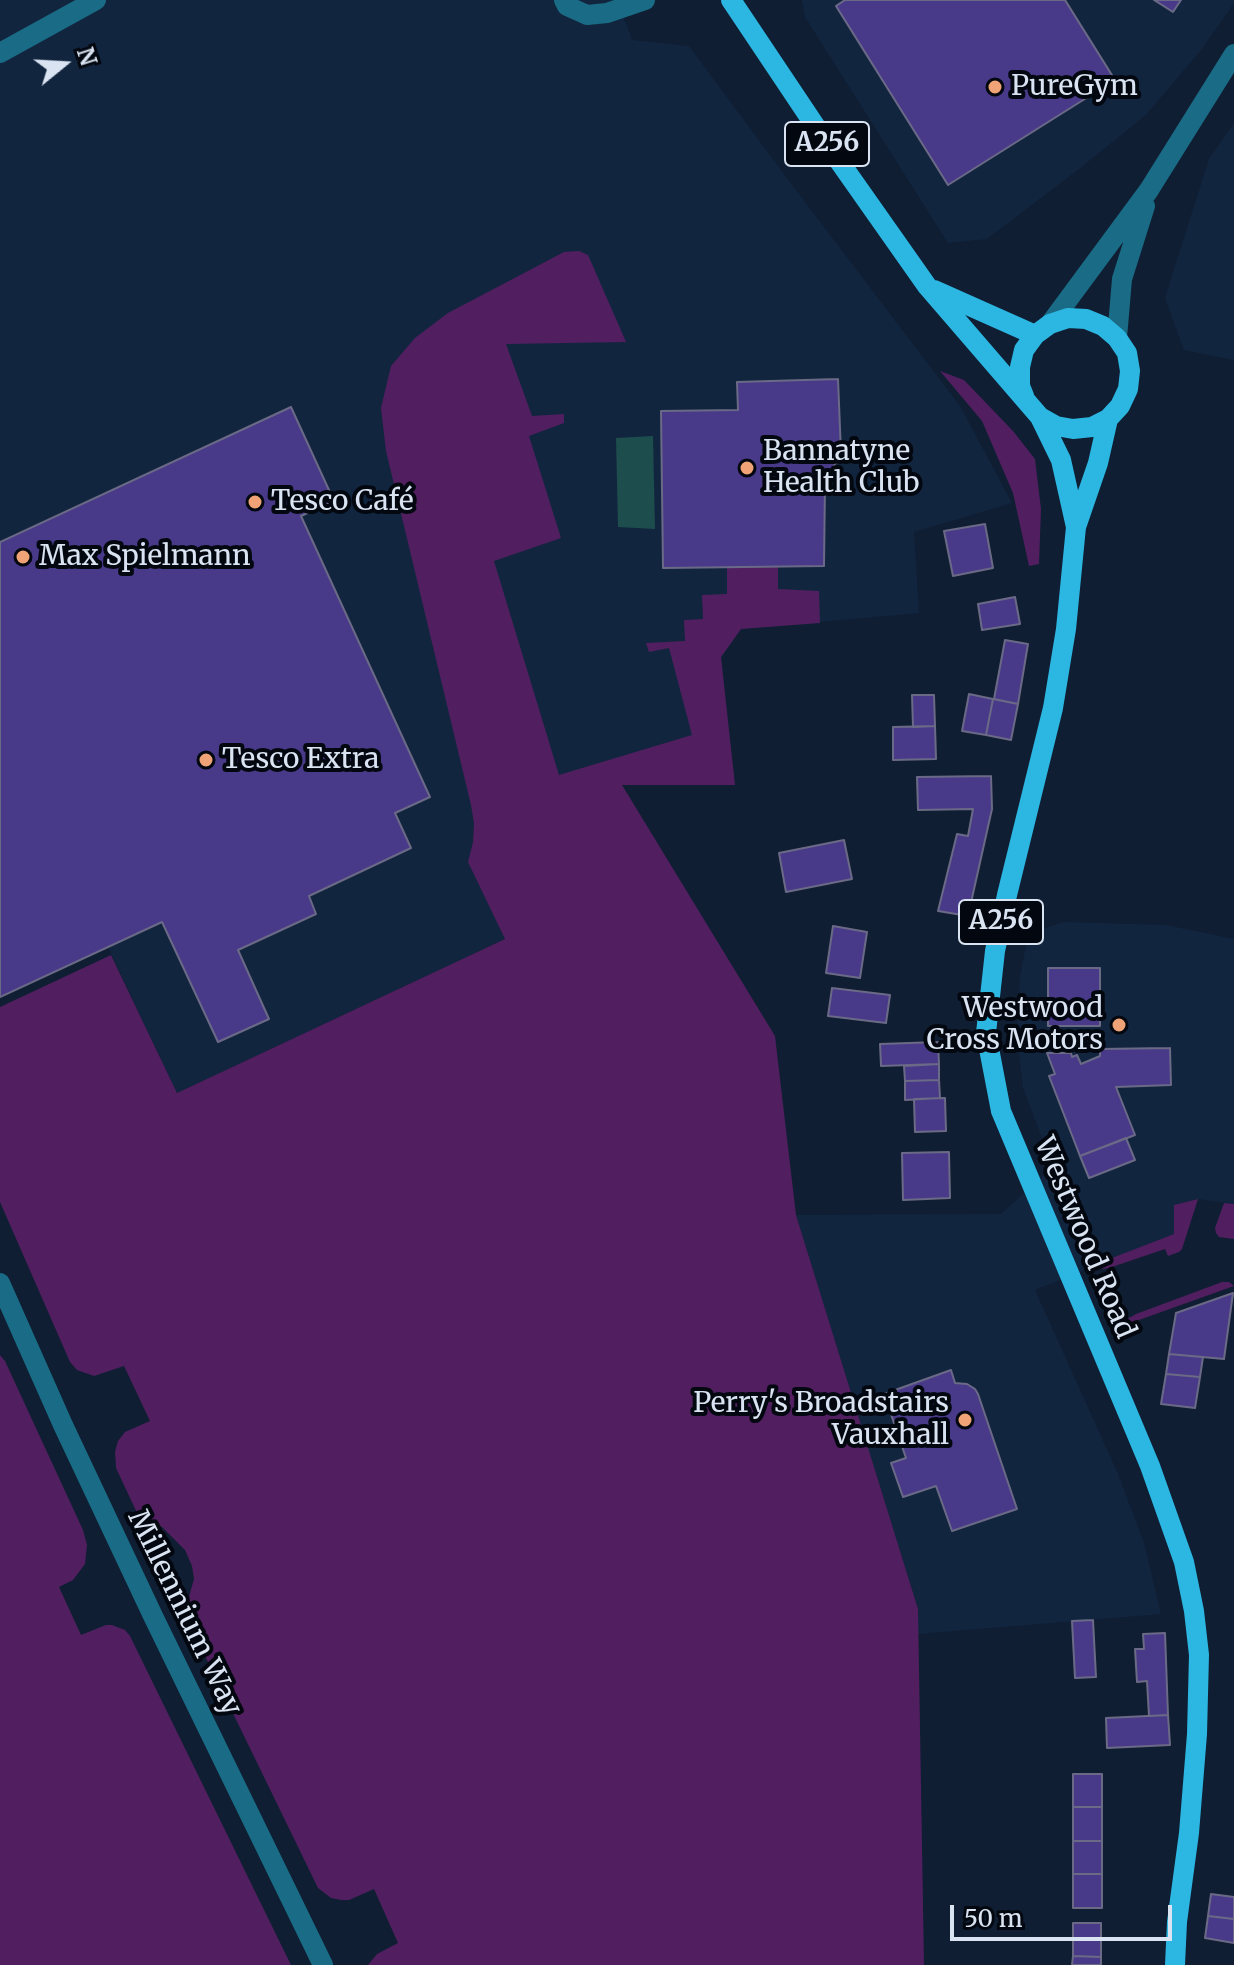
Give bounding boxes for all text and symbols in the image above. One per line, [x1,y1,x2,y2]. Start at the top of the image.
north arrow [24,24,104,104]
text: N [71,44,103,69]
place label: PureGym [1011,70,1138,104]
marker: PureGym [986,78,1004,96]
road number: A256 [785,122,869,166]
place label: Bannatyne Health Club [763,435,920,501]
marker: Bannatyne Health Club [738,459,756,477]
place label: Tesco Café [271,485,414,519]
marker: Tesco Café [246,493,264,511]
place label: Max Spielmann [39,540,251,574]
marker: Max Spielmann [14,548,32,566]
place label: Tesco Extra [222,743,379,777]
marker: Tesco Extra [197,751,215,769]
road number: A256 [959,900,1043,944]
place label: Westwood Cross Motors [926,992,1103,1058]
marker: Westwood Cross Motors [1110,1016,1128,1034]
street label: Westwood Road [1026,1132,1142,1344]
place label: Perry's Broadstairs Vauxhall [693,1387,949,1453]
marker: Perry's Broadstairs Vauxhall [956,1411,974,1429]
street label: Millennium Way [120,1505,248,1721]
scale bar [954,1889,1176,1939]
text: 50 m [964,1903,1023,1934]

